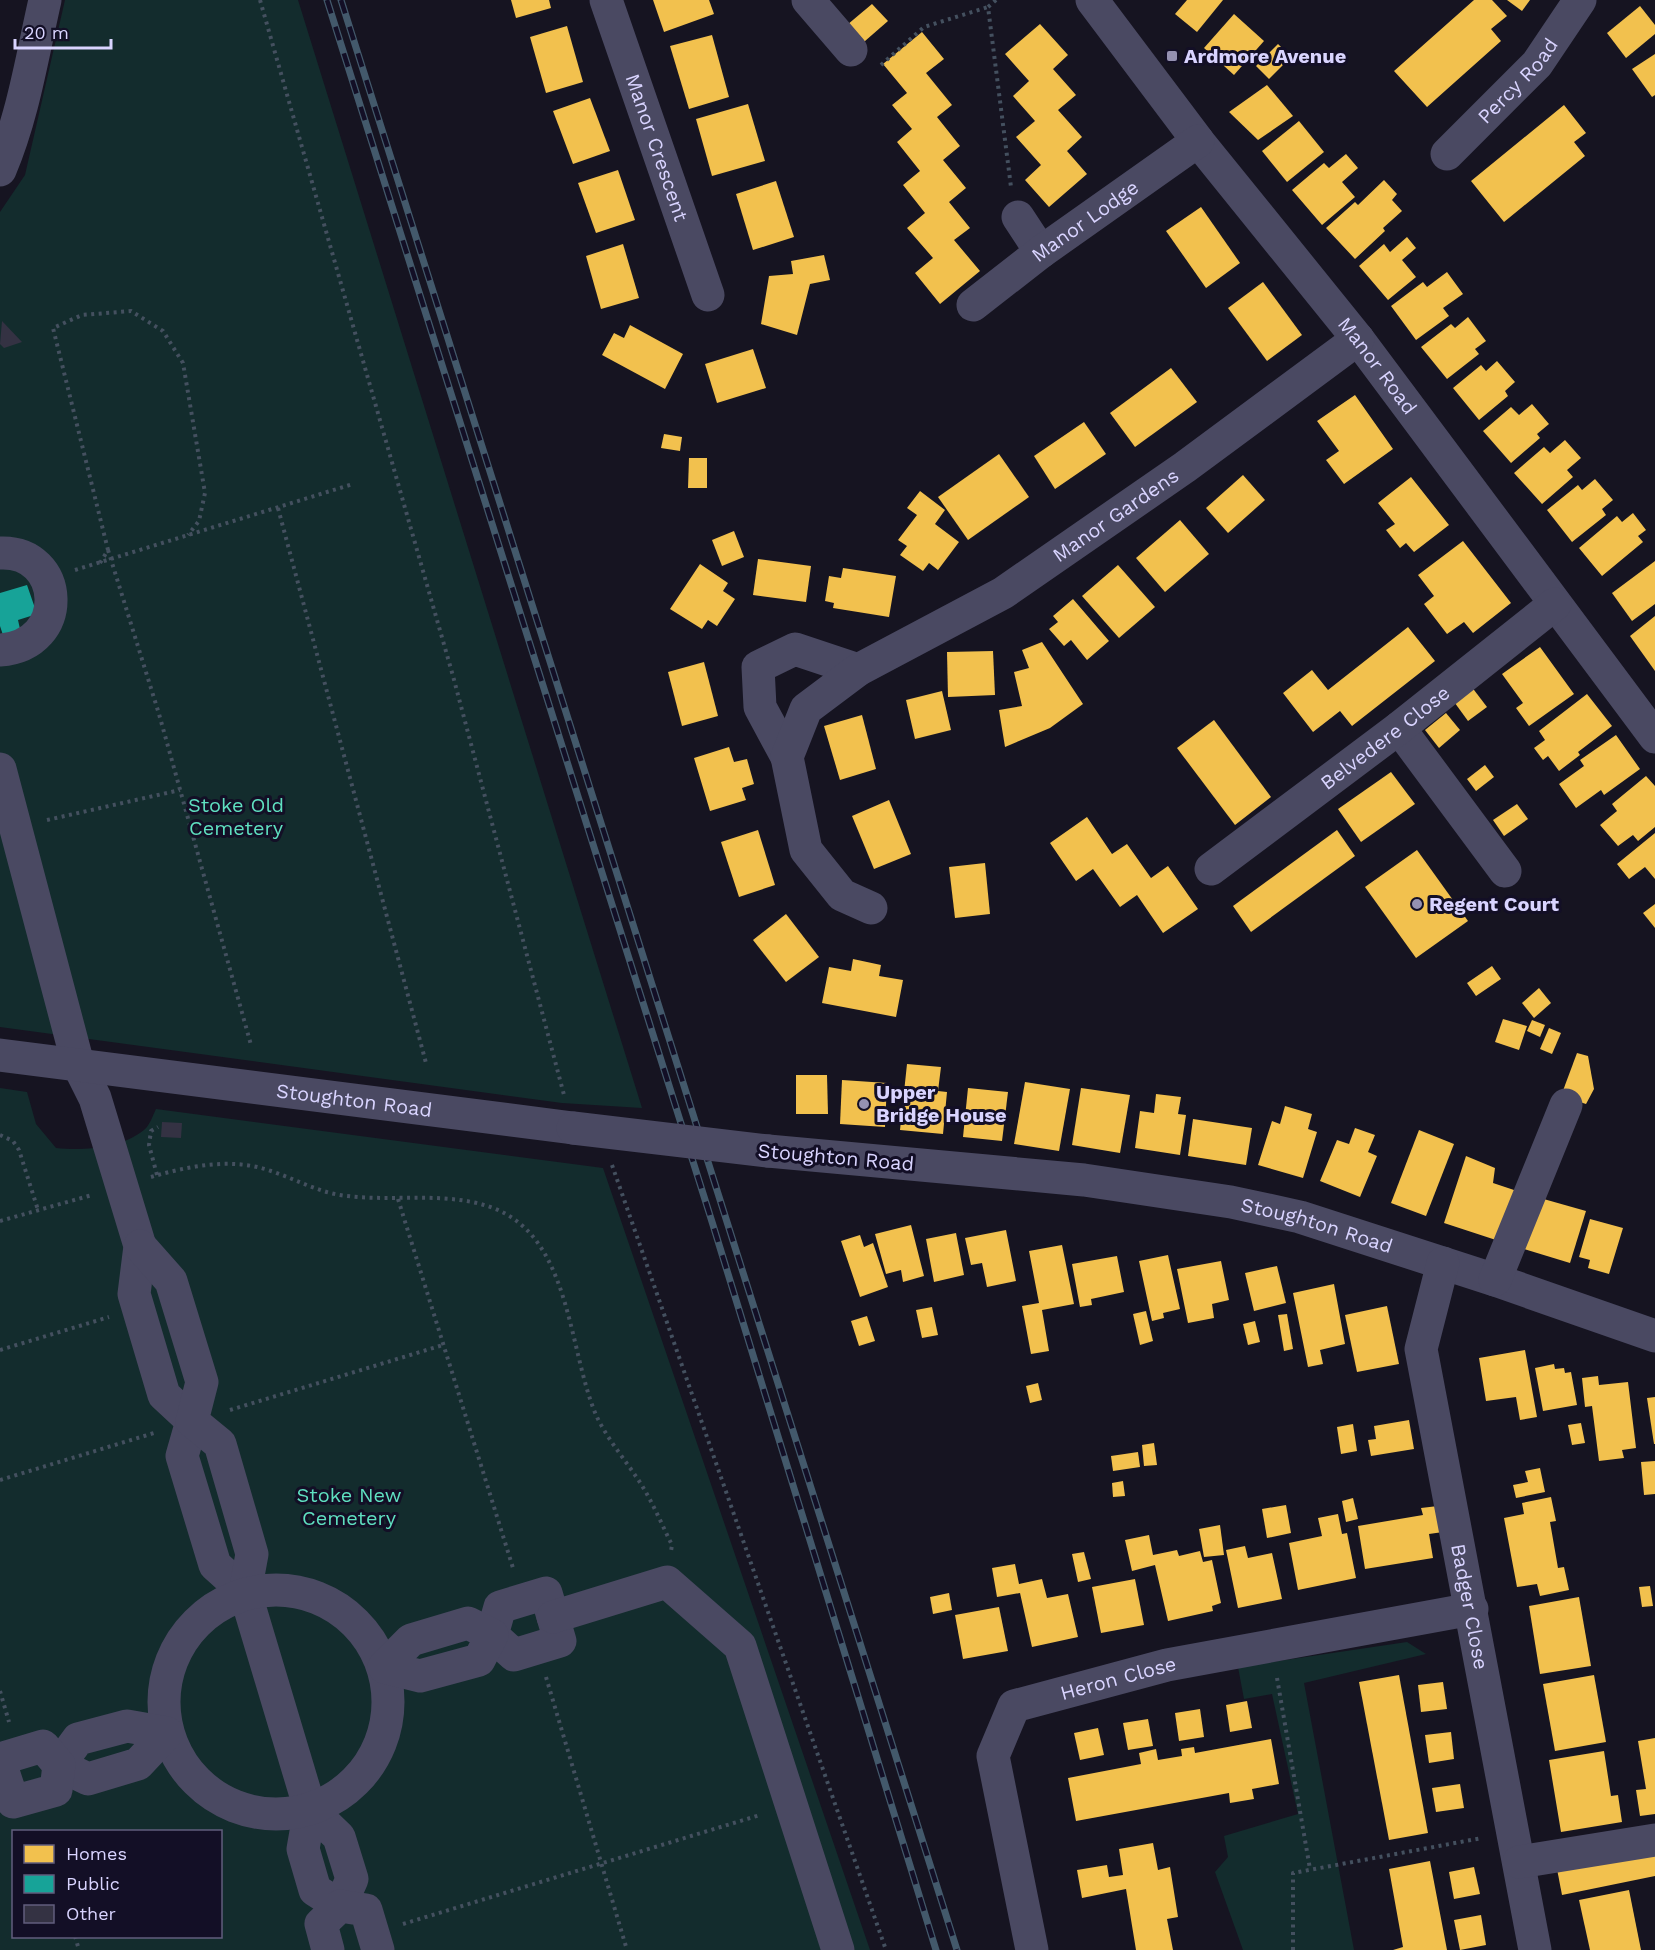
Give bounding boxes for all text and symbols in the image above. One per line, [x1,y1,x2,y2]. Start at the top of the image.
scale bar [15,12,111,50]
text: 20 m [24,22,69,43]
street label: Percy Road [1473,34,1563,128]
place label: Ardmore Avenue [1184,44,1346,68]
marker: Ardmore Avenue [1165,49,1179,63]
street label: Manor Crescent [620,71,694,225]
street label: Manor Lodge [1027,175,1143,267]
street label: Manor Road [1333,312,1422,419]
street label: Manor Gardens [1048,463,1183,567]
street label: Belvedere Close [1316,680,1454,795]
park label: Stoke Old Cemetery [188,793,284,840]
place label: Regent Court [1429,892,1559,916]
marker: Regent Court [1410,897,1424,911]
street label: Stoughton Road [275,1078,433,1122]
place label: Upper Bridge House [876,1080,1006,1127]
marker: Upper Bridge House [857,1097,871,1111]
street label: Stoughton Road [757,1138,915,1176]
street label: Stoughton Road [1239,1193,1396,1258]
park label: Stoke New Cemetery [296,1483,402,1530]
street label: Badger Close [1446,1542,1494,1672]
street label: Heron Close [1058,1652,1178,1705]
legend [12,1830,222,1938]
text: Homes [66,1843,127,1864]
text: Public [66,1873,120,1894]
text: Other [66,1903,116,1924]

